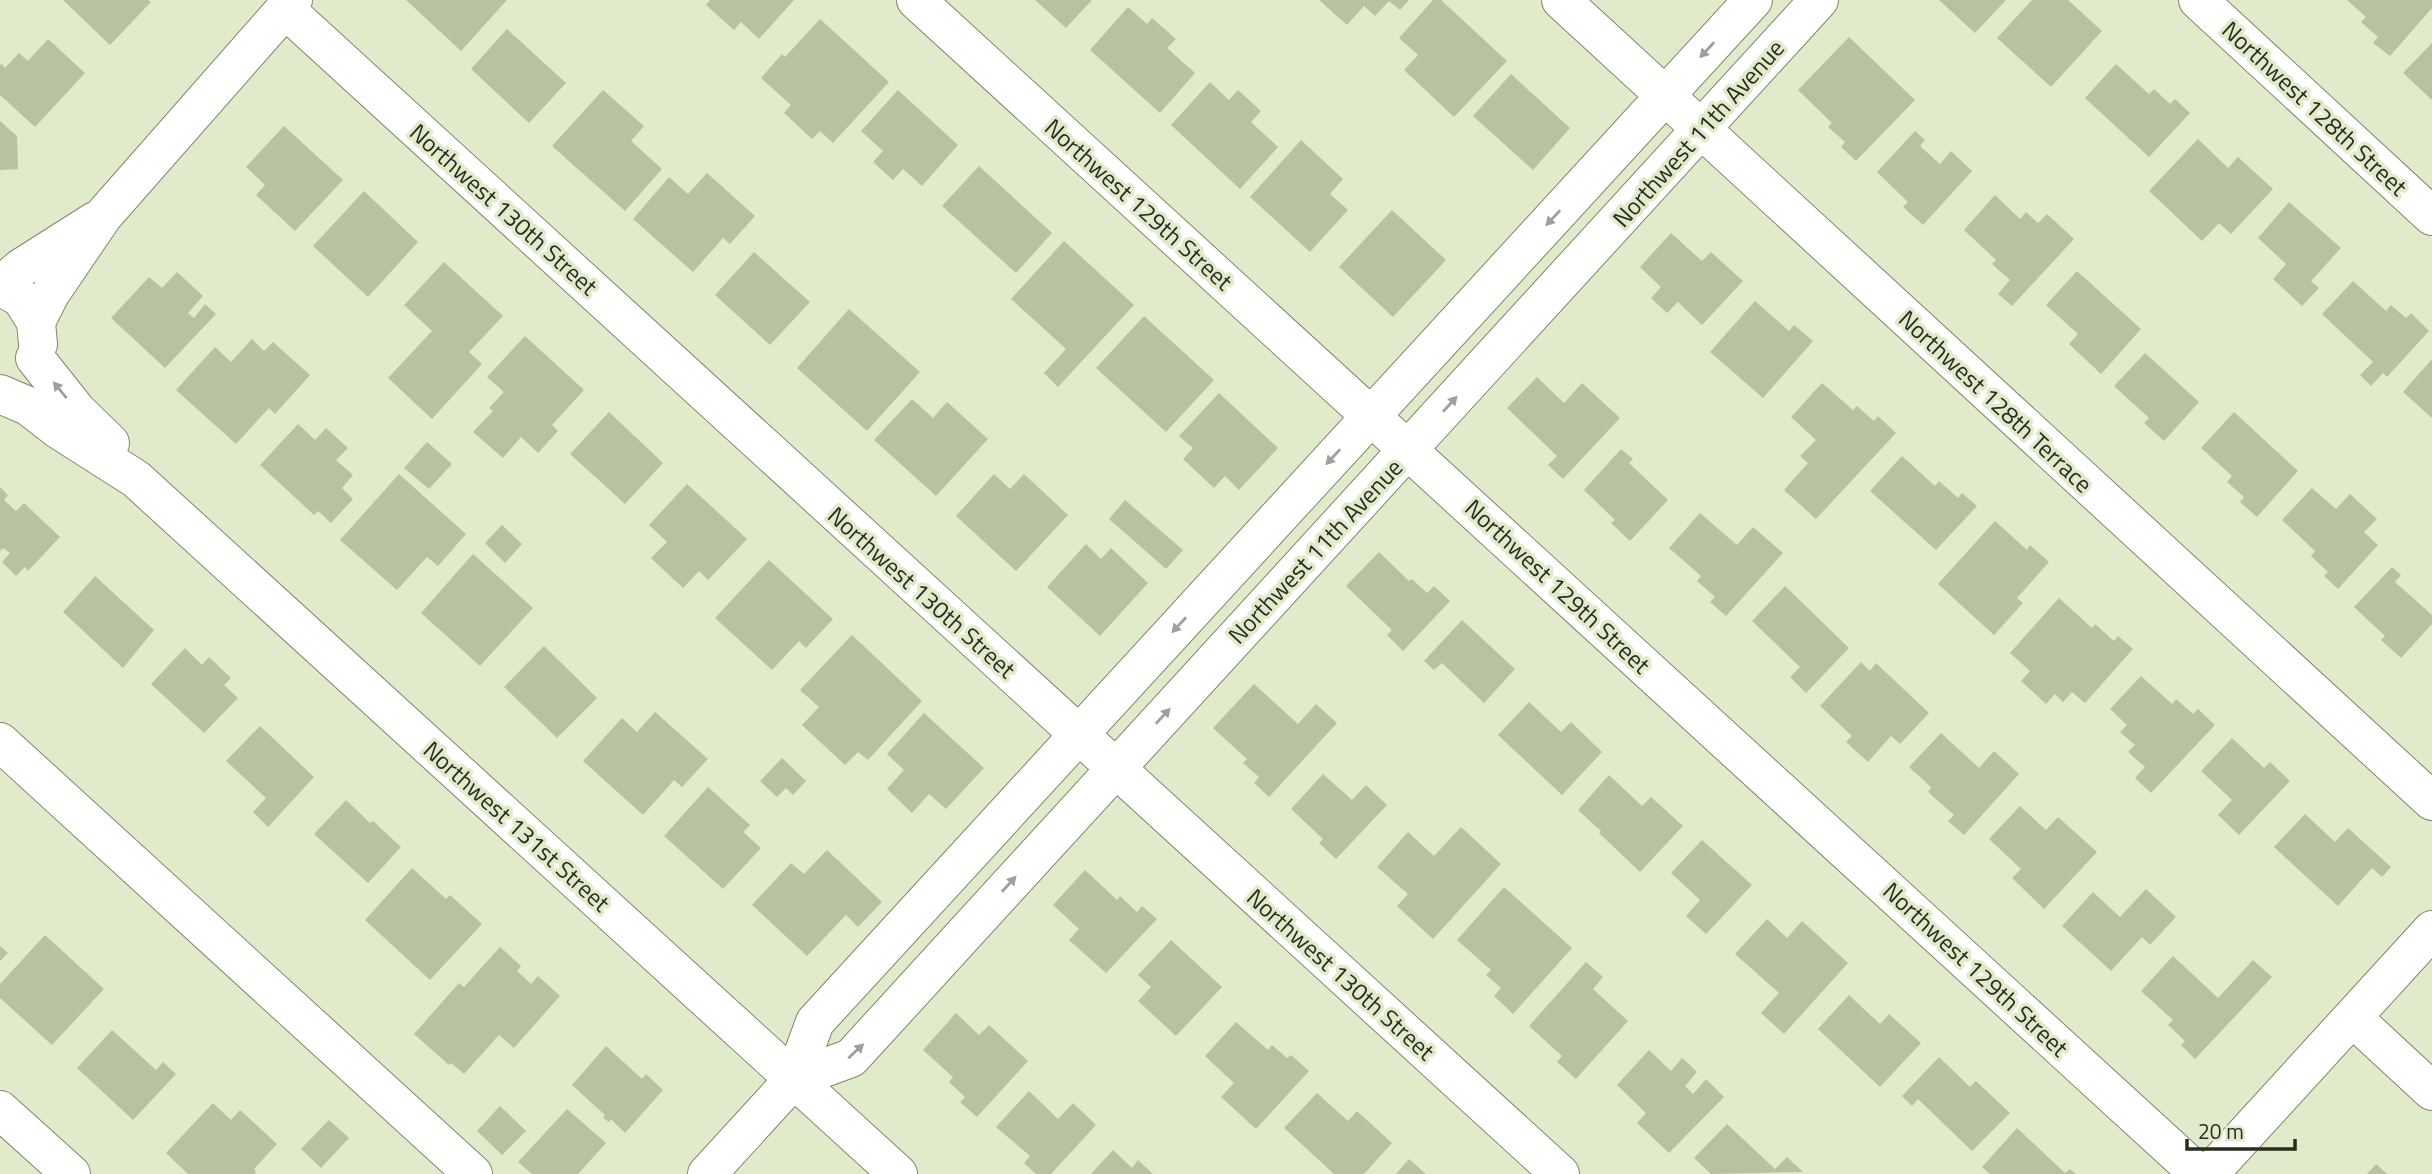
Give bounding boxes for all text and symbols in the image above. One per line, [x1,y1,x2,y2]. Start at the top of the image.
street label: Northwest 128th Street [2214,12,2416,204]
street label: Northwest 11th Avenue [1604,31,1792,235]
one-way arrow [1699,41,1715,59]
street label: Northwest 129th Street [1037,110,1241,299]
street label: Northwest 130th Street [402,115,606,304]
one-way arrow [1545,209,1561,227]
street label: Northwest 128th Terrace [1891,301,2101,501]
one-way arrow [53,381,68,399]
one-way arrow [1441,396,1457,413]
one-way arrow [1325,448,1341,466]
street label: Northwest 11th Avenue [1219,450,1411,652]
street label: Northwest 129th Street [1457,490,1659,682]
street label: Northwest 130th Street [820,498,1024,687]
one-way arrow [1171,616,1187,634]
one-way arrow [1154,708,1170,725]
street label: Northwest 131st Street [416,732,619,920]
street label: Northwest 129th Street [1875,873,2077,1065]
one-way arrow [1001,876,1017,893]
street label: Northwest 130th Street [1239,880,1443,1069]
one-way arrow [847,1044,864,1060]
scale bar [2187,1108,2296,1152]
text: 20 m [2198,1115,2244,1147]

